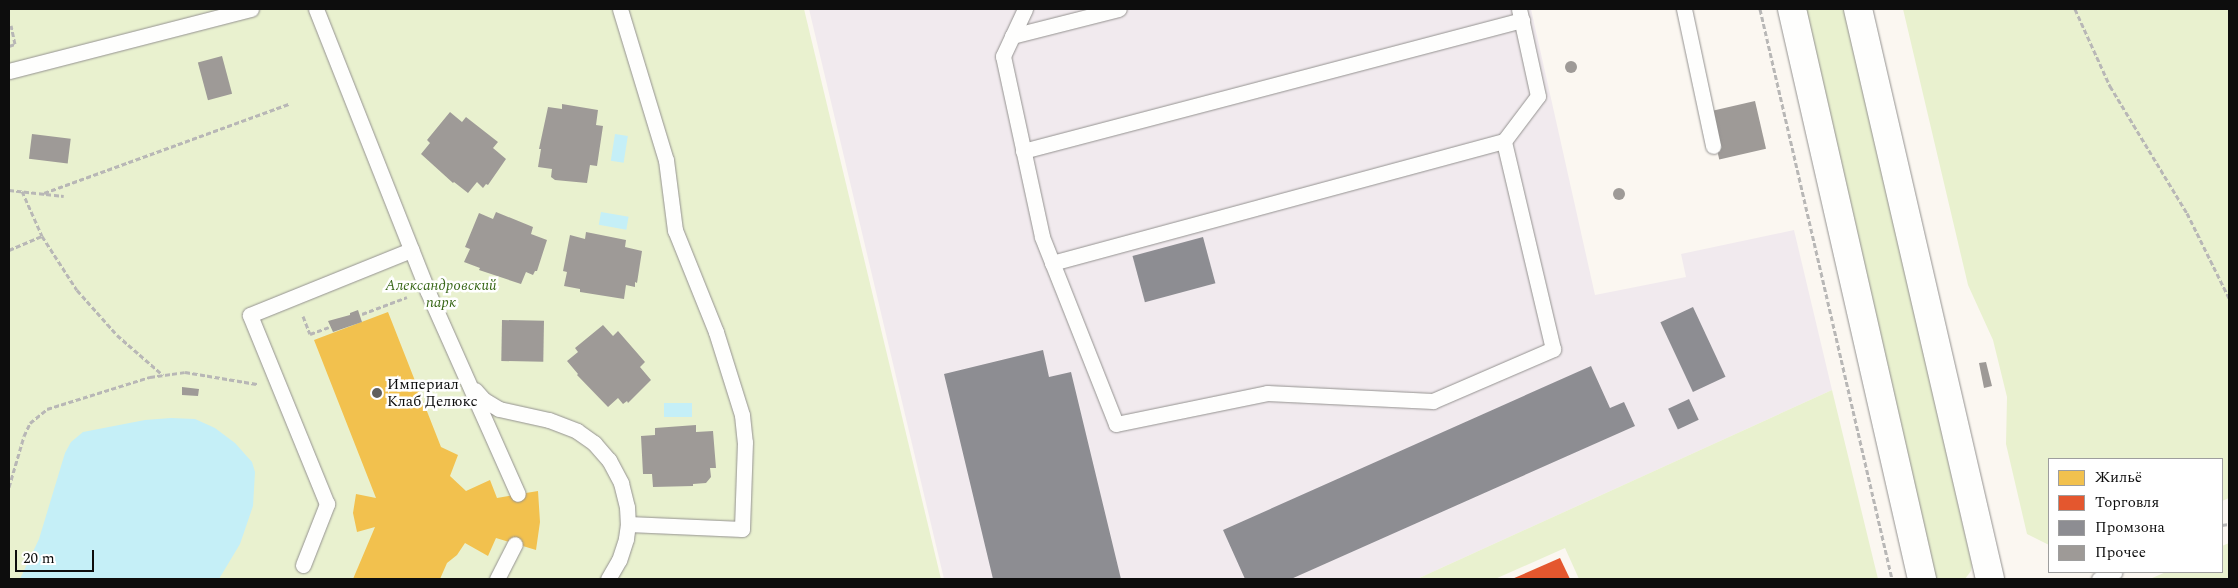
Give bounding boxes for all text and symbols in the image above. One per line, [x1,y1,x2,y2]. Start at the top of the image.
park label: Александровский парк [385,276,497,311]
place label: Империал Клаб Делюкс [387,375,478,410]
marker: Империал Клаб Делюкс [371,387,383,399]
legend [2048,458,2223,573]
text: Жильё [2095,466,2142,489]
text: Торговля [2095,491,2159,514]
text: Промзона [2095,516,2165,539]
scale bar [18,540,96,572]
text: Прочее [2095,541,2146,564]
text: 20 m [23,547,55,570]

